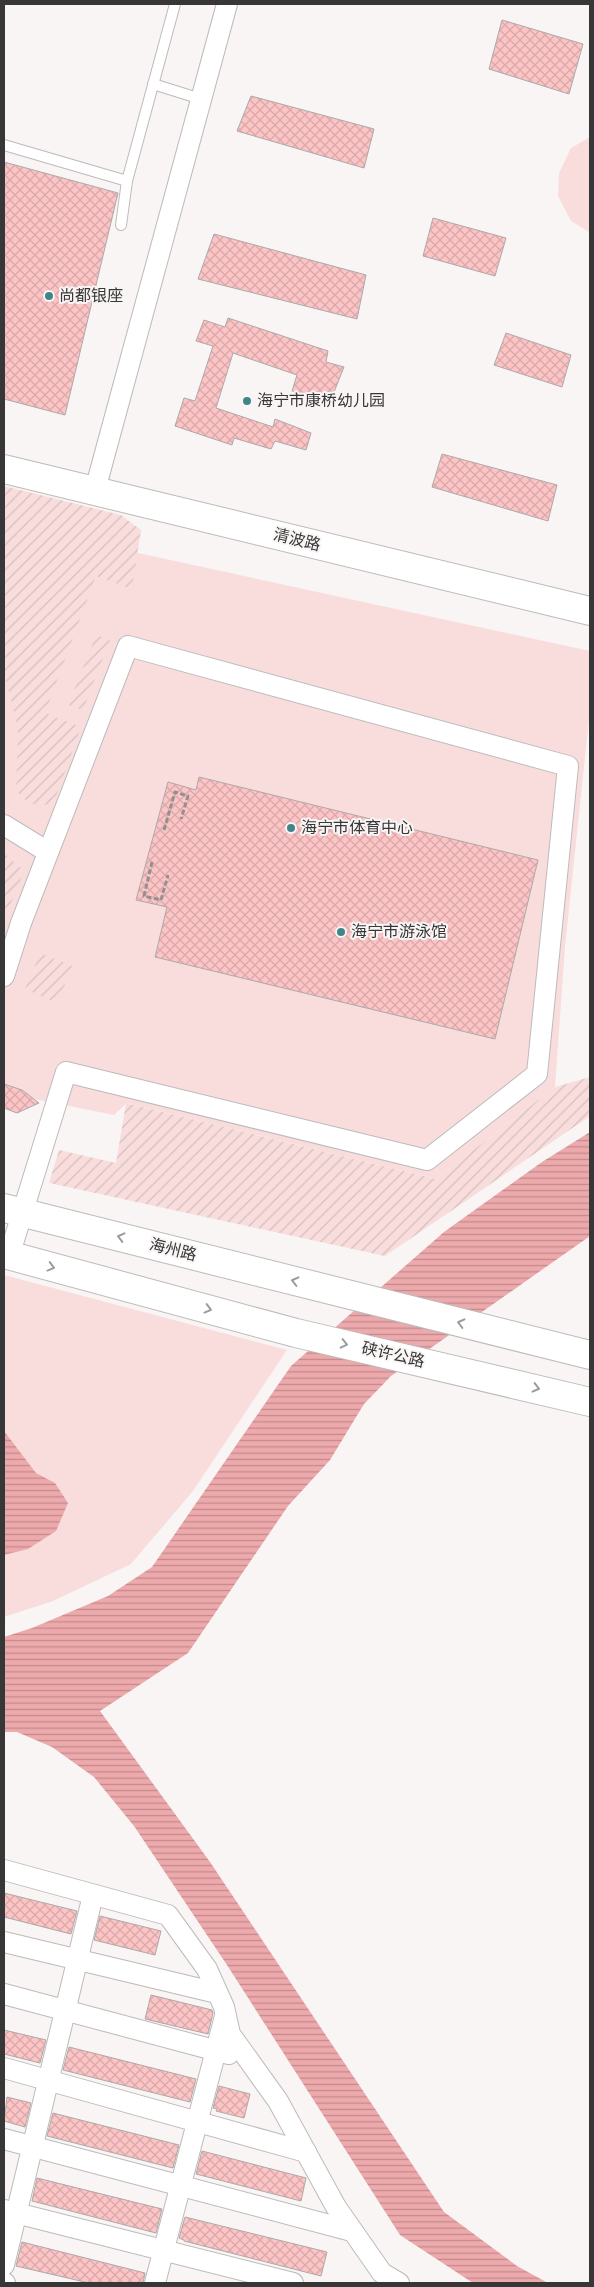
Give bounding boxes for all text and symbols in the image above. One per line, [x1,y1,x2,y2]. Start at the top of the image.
place label: 尚都银座 [59,286,123,306]
marker: 尚都银座 [43,290,55,302]
place label: 海宁市康桥幼儿园 [257,391,385,411]
marker: 海宁市康桥幼儿园 [241,395,253,407]
street label: 清波路 [271,524,323,556]
place label: 海宁市体育中心 [301,818,413,838]
marker: 海宁市体育中心 [285,822,297,834]
place label: 海宁市游泳馆 [351,922,447,942]
marker: 海宁市游泳馆 [335,926,347,938]
one-way arrow [116,1232,125,1243]
street label: 海州路 [147,1234,199,1266]
one-way arrow [46,1261,55,1272]
one-way arrow [291,1276,300,1287]
one-way arrow [203,1303,212,1314]
one-way arrow [457,1318,466,1328]
one-way arrow [339,1338,348,1349]
street label: 硖许公路 [360,1338,426,1372]
one-way arrow [532,1382,541,1393]

